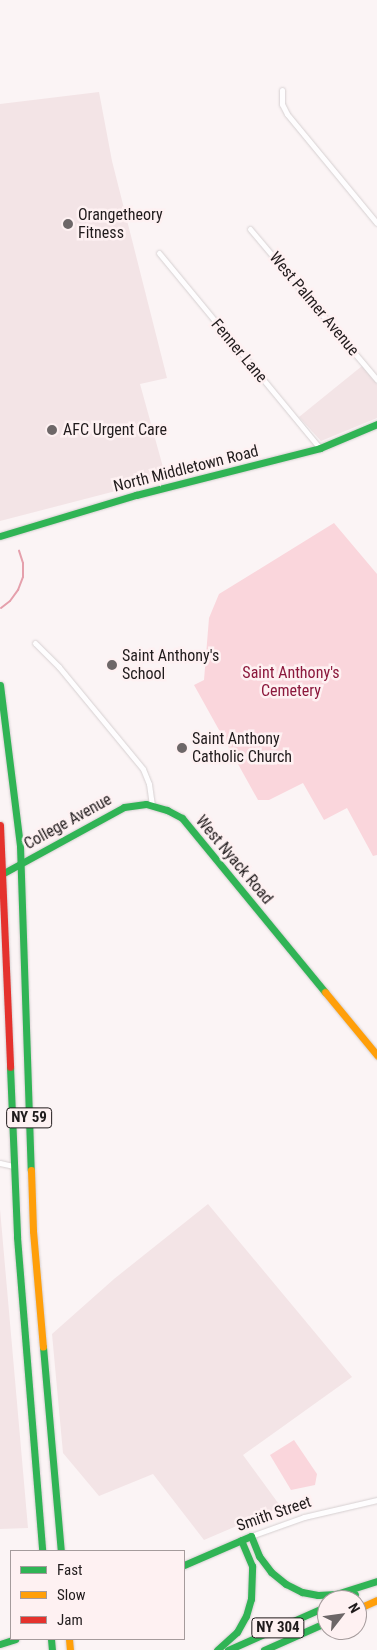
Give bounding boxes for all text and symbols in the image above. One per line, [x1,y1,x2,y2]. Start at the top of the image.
place label: Orangetheory Fitness [78,205,163,243]
marker: Orangetheory Fitness [62,218,74,230]
street label: West Palmer Avenue [265,248,363,360]
street label: Fenner Lane [207,315,271,387]
place label: AFC Urgent Care [63,420,167,440]
marker: AFC Urgent Care [45,423,59,437]
street label: North Middletown Road [112,442,260,496]
place label: Saint Anthony's School [122,646,219,684]
marker: Saint Anthony's School [106,659,118,671]
park label: Saint Anthony's Cemetery [242,663,340,701]
place label: Saint Anthony Catholic Church [192,729,292,767]
marker: Saint Anthony Catholic Church [176,742,188,754]
street label: College Avenue [21,790,115,854]
street label: West Nyack Road [191,812,277,908]
road number: NY 59 [5,1106,53,1130]
street label: Smith Street [234,1492,314,1536]
legend [10,1550,185,1640]
text: Fast [57,1561,82,1579]
text: Slow [57,1586,86,1604]
north arrow [317,1590,367,1640]
text: N [345,1600,363,1616]
text: Jam [57,1611,83,1629]
road number: NY 304 [250,1616,306,1640]

